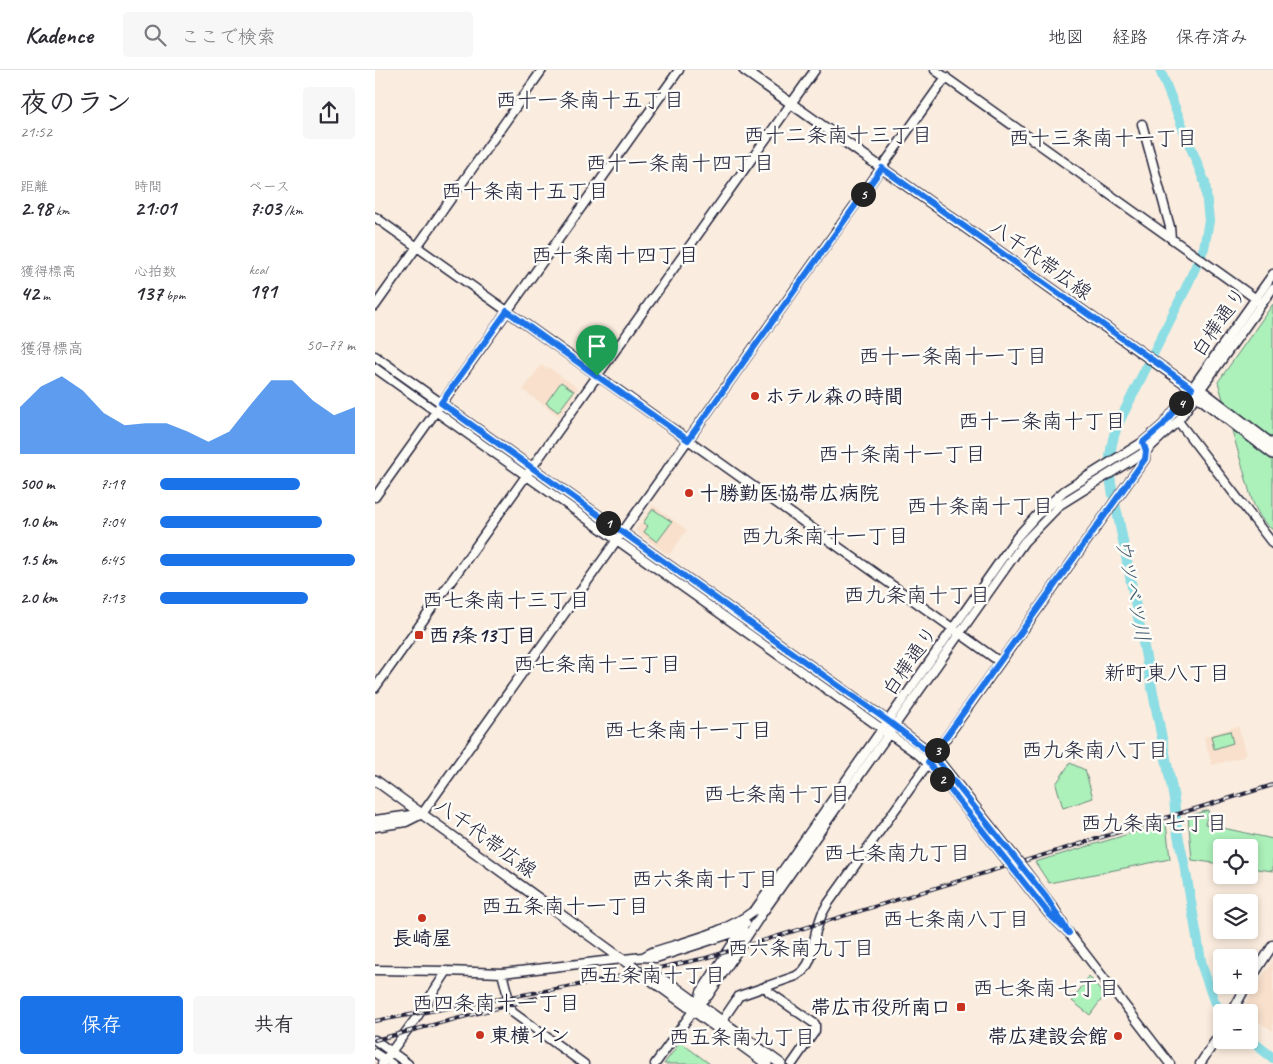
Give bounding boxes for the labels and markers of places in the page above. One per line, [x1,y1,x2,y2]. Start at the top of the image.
pin: 5 [851,182,875,206]
pin [576,325,618,376]
place label: ホテル森の時間 [765,384,904,409]
marker: ホテル森の時間 [749,390,761,402]
pin: 4 [1169,390,1193,416]
place label: 十勝勤医協帯広病院 [699,481,879,506]
marker: 十勝勤医協帯広病院 [683,487,695,499]
pin: 1 [595,510,621,536]
place label: 西7条13丁目 [429,623,536,648]
marker: 西7条13丁目 [413,629,425,641]
pin: 3 [925,738,949,762]
pin: 2 [929,766,955,792]
marker: 長崎屋 [416,912,428,924]
place label: 長崎屋 [392,926,452,951]
place label: 帯広市役所南口 [811,995,951,1020]
marker: 帯広市役所南口 [955,1001,967,1013]
place label: 東横イン [490,1023,570,1048]
place label: 帯広建設会館 [988,1024,1108,1049]
marker: 東横イン [474,1029,486,1041]
marker: 帯広建設会館 [1112,1030,1124,1042]

